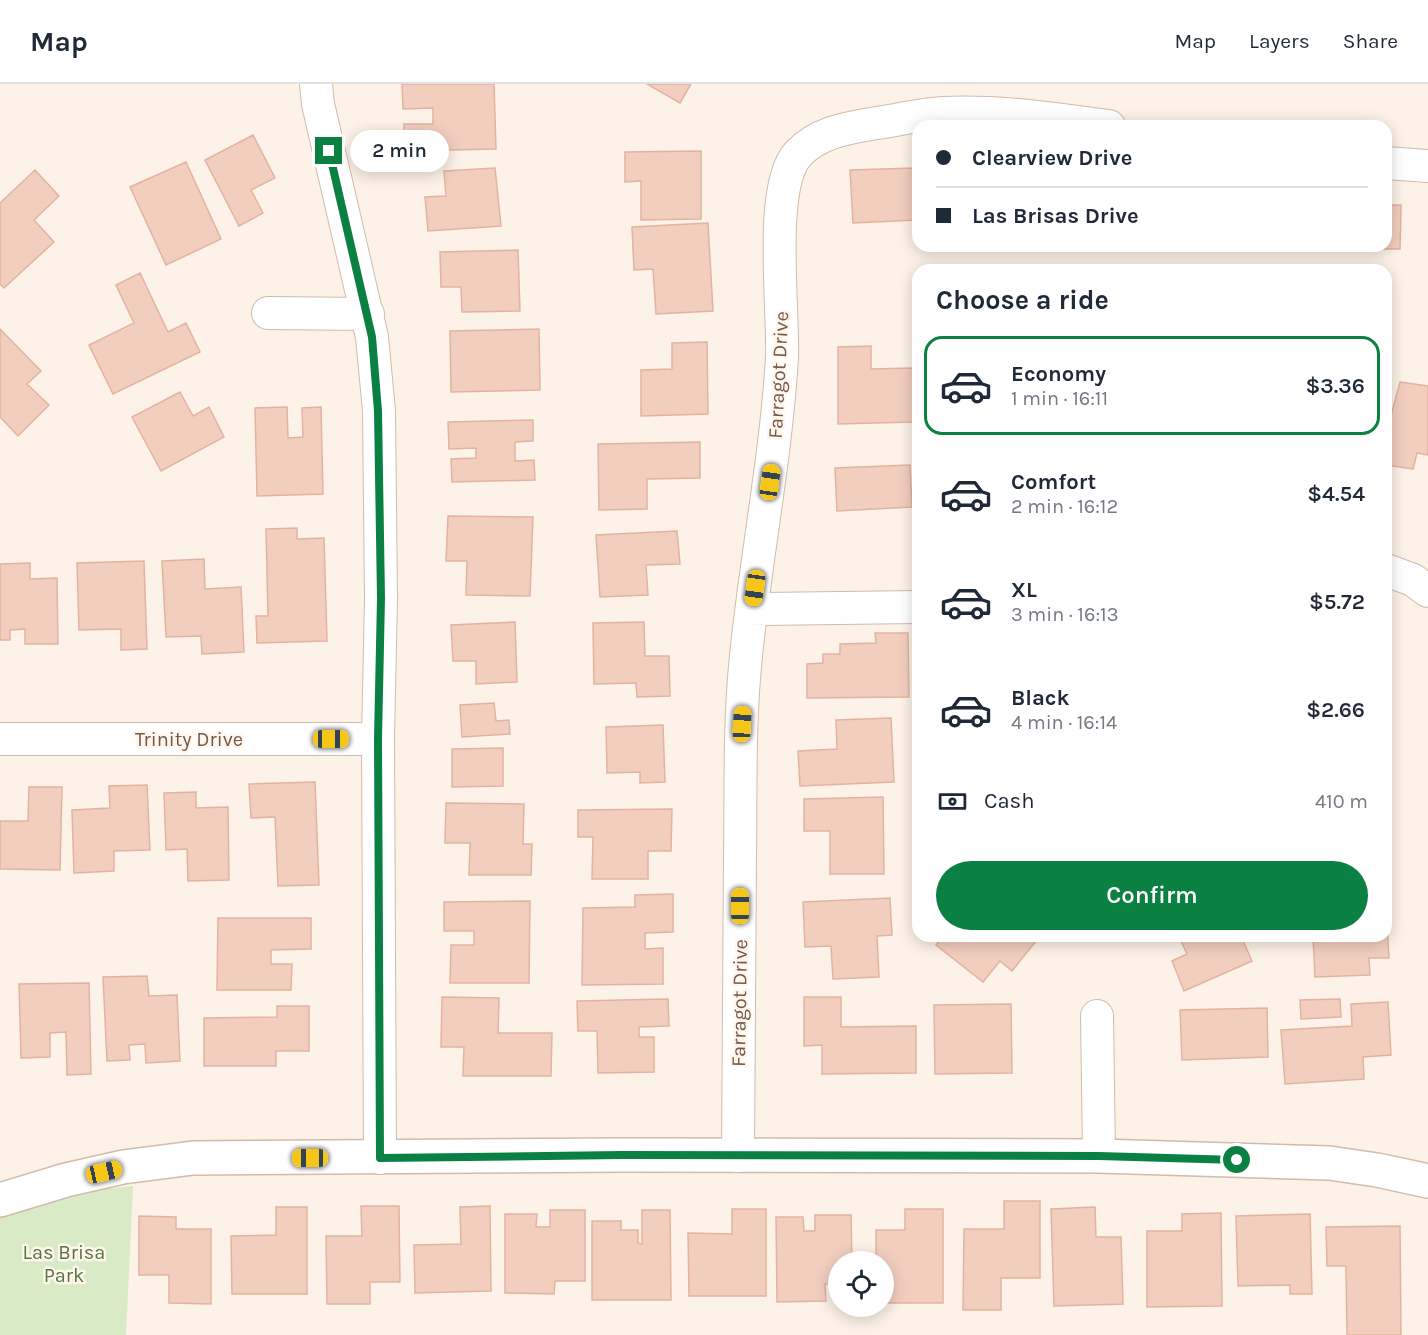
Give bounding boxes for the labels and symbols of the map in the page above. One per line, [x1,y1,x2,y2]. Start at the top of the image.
callout: 2 min [350,130,449,172]
route end [315,137,342,164]
street label: Farragot Drive [764,311,793,439]
car [759,463,781,501]
car [744,569,766,607]
car [732,706,752,742]
street label: Trinity Drive [135,728,243,751]
car [313,730,349,748]
car [731,888,749,924]
street label: Farragot Drive [727,939,752,1067]
route start [1223,1146,1250,1173]
car [292,1149,328,1167]
car [84,1159,124,1185]
park label: Las Brisa Park [23,1241,105,1287]

